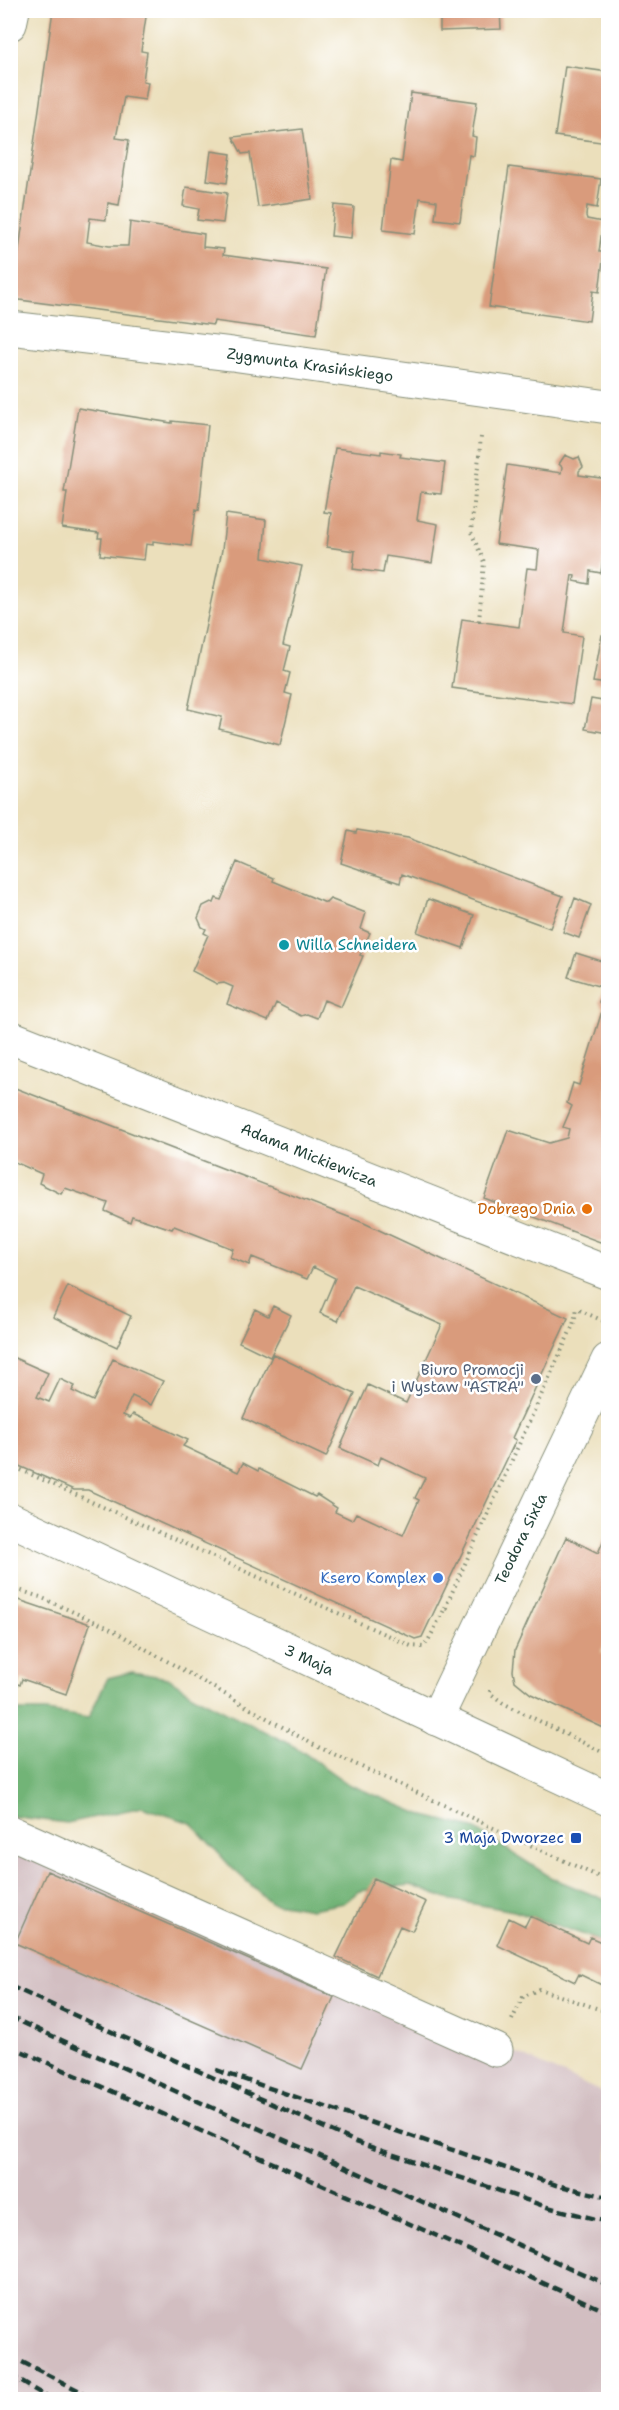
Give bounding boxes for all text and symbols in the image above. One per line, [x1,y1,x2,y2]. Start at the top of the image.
street label: Zygmunta Krasińskiego [225,343,395,387]
place label: Willa Schneidera [296,935,418,955]
marker: Willa Schneidera [277,938,291,952]
street label: Adama Mickiewicza [238,1118,381,1192]
place label: Dobrego Dnia [478,1199,576,1219]
marker: Dobrego Dnia [580,1202,594,1216]
place label: Biuro Promocji i Wystaw "ASTRA" [391,1360,524,1397]
marker: Biuro Promocji i Wystaw "ASTRA" [529,1372,543,1386]
street label: Teodora Sixta [490,1489,552,1588]
place label: Ksero Komplex [321,1568,426,1588]
marker: Ksero Komplex [431,1571,445,1585]
street label: 3 Maja [281,1640,338,1680]
place label: 3 Maja Dworzec [444,1828,564,1848]
marker: 3 Maja Dworzec [569,1831,583,1845]

